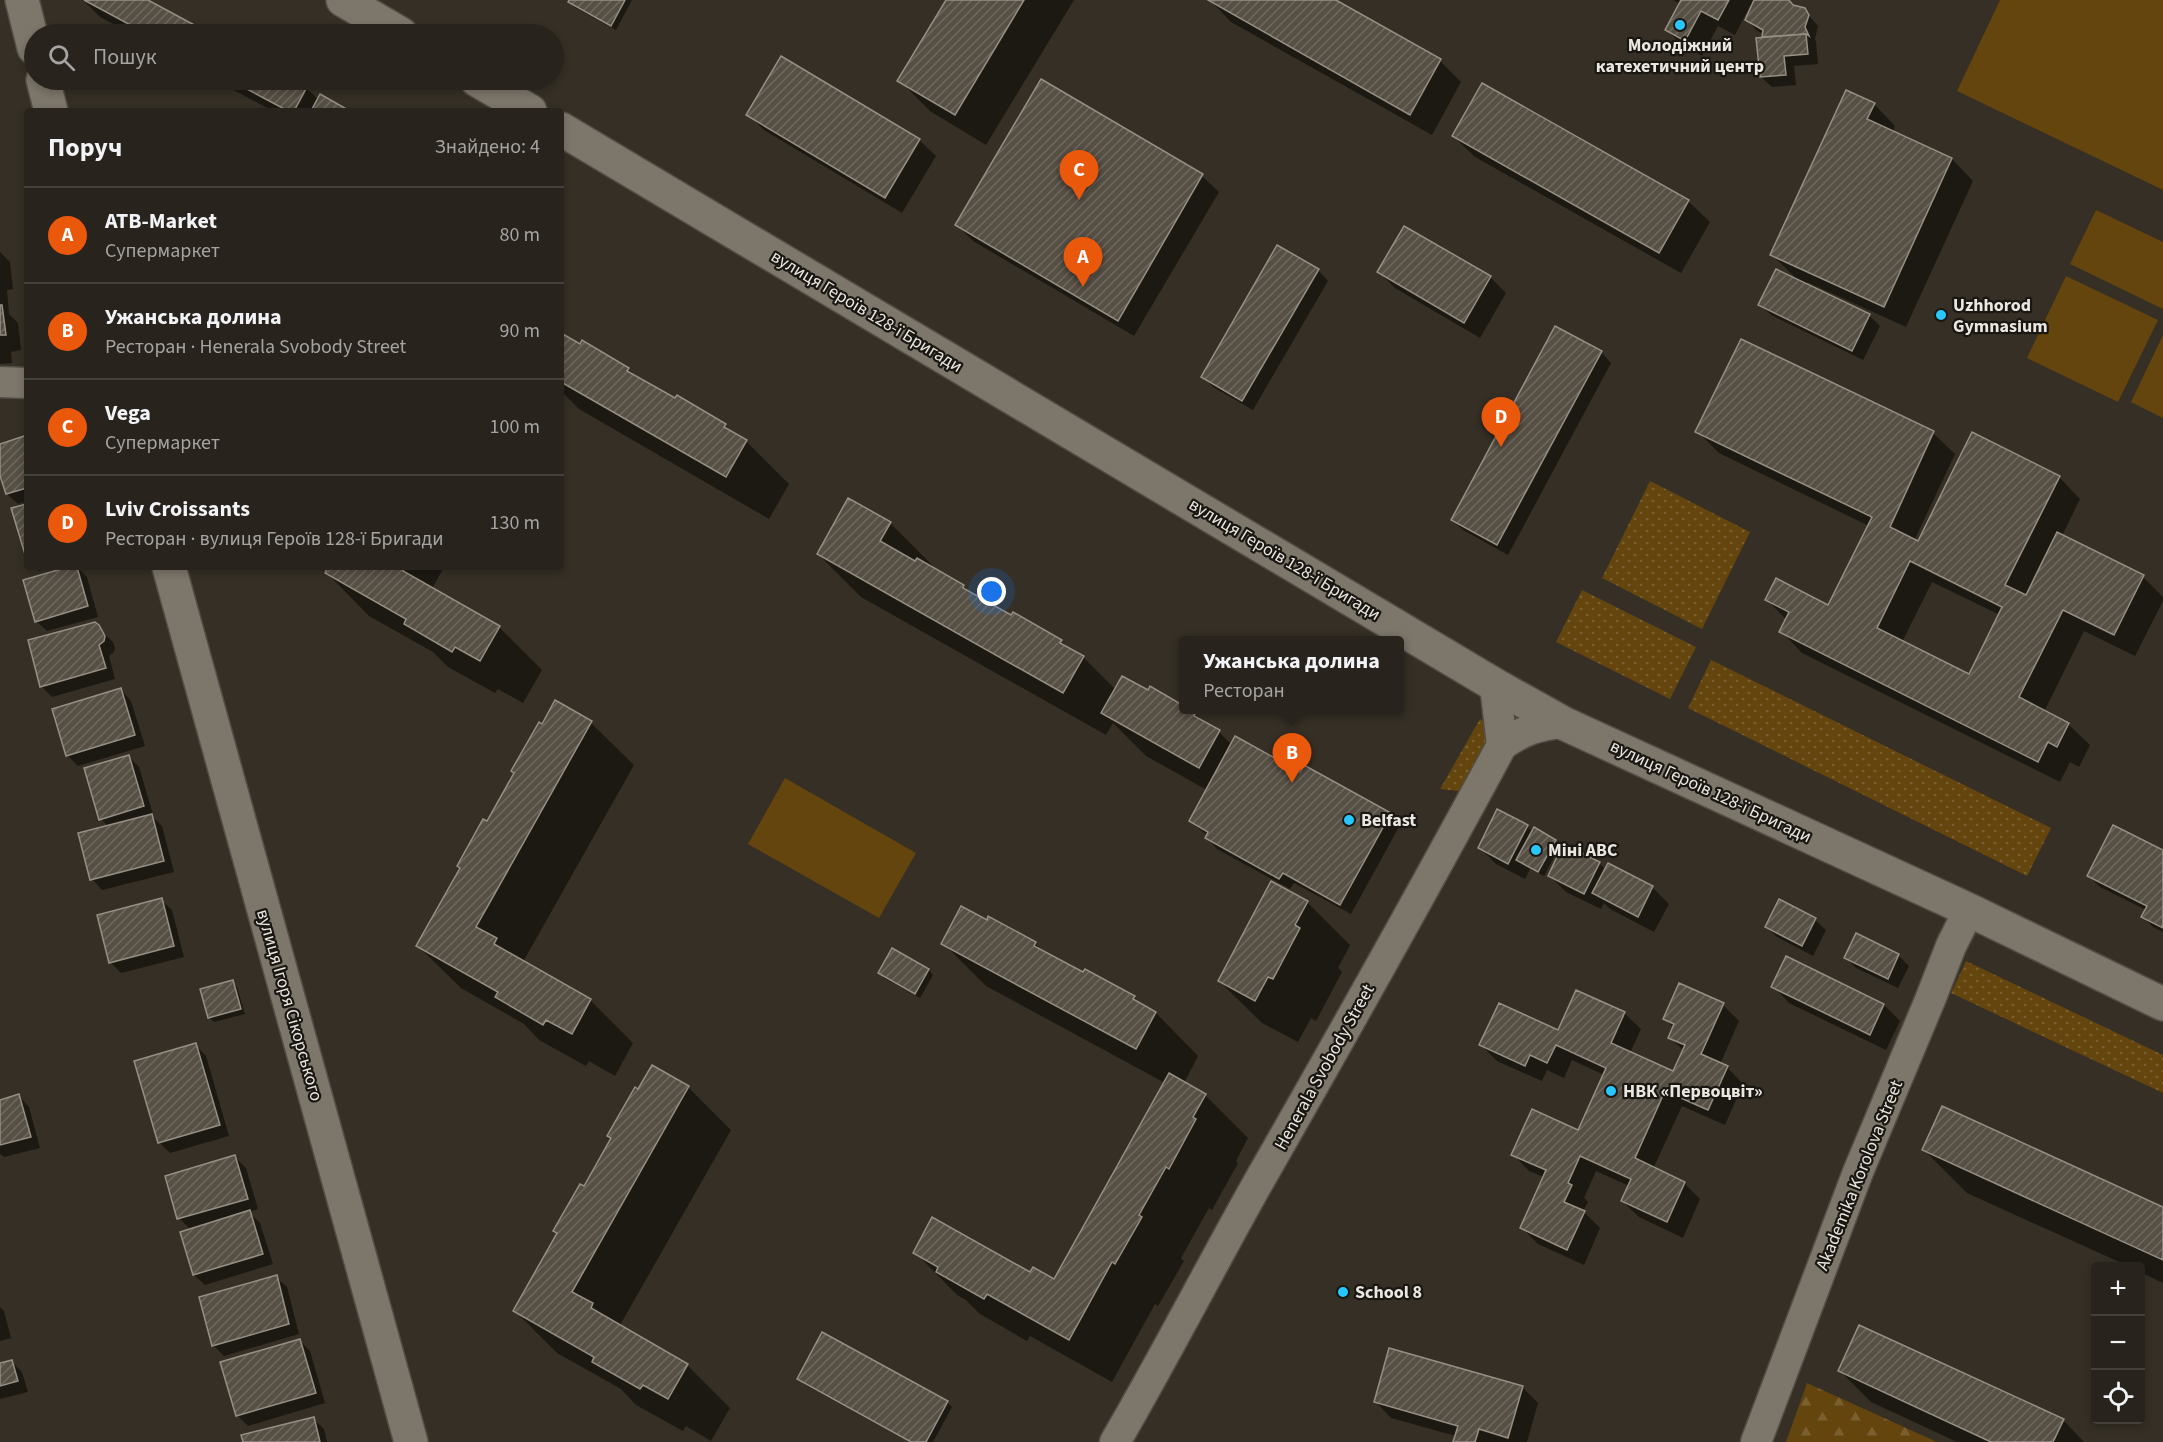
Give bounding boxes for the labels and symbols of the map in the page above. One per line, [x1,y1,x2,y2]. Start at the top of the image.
marker: Молодіжний катехетичний центр [1673,18,1687,32]
place label: Молодіжний катехетичний центр [1596,33,1764,79]
pin: C [1060,150,1098,200]
pin: A [1064,238,1102,287]
street label: вулиця Героїв 128-ї Бригади [766,244,967,379]
place label: Uzhhorod Gymnasium [1953,293,2048,339]
marker: Uzhhorod Gymnasium [1934,308,1948,322]
pin: D [1482,398,1520,447]
street label: вулиця Героїв 128-ї Бригади [1184,492,1385,627]
your location [977,577,1006,606]
pin: B [1272,734,1312,783]
street label: вулиця Героїв 128-ї Бригади [1606,734,1816,849]
place label: Belfast [1361,808,1416,833]
marker: Belfast [1342,813,1356,827]
place label: Міні ABC [1548,838,1618,863]
marker: Міні ABC [1529,843,1543,857]
street label: вулиця Ігоря Сікорського [250,906,329,1104]
street label: Henerala Svobody Street [1268,980,1380,1155]
street label: Akademika Korolova Street [1810,1076,1909,1274]
place label: НВК «Первоцвіт» [1623,1079,1763,1104]
marker: НВК «Первоцвіт» [1604,1084,1618,1098]
place label: School 8 [1355,1280,1422,1305]
marker: School 8 [1336,1285,1350,1299]

